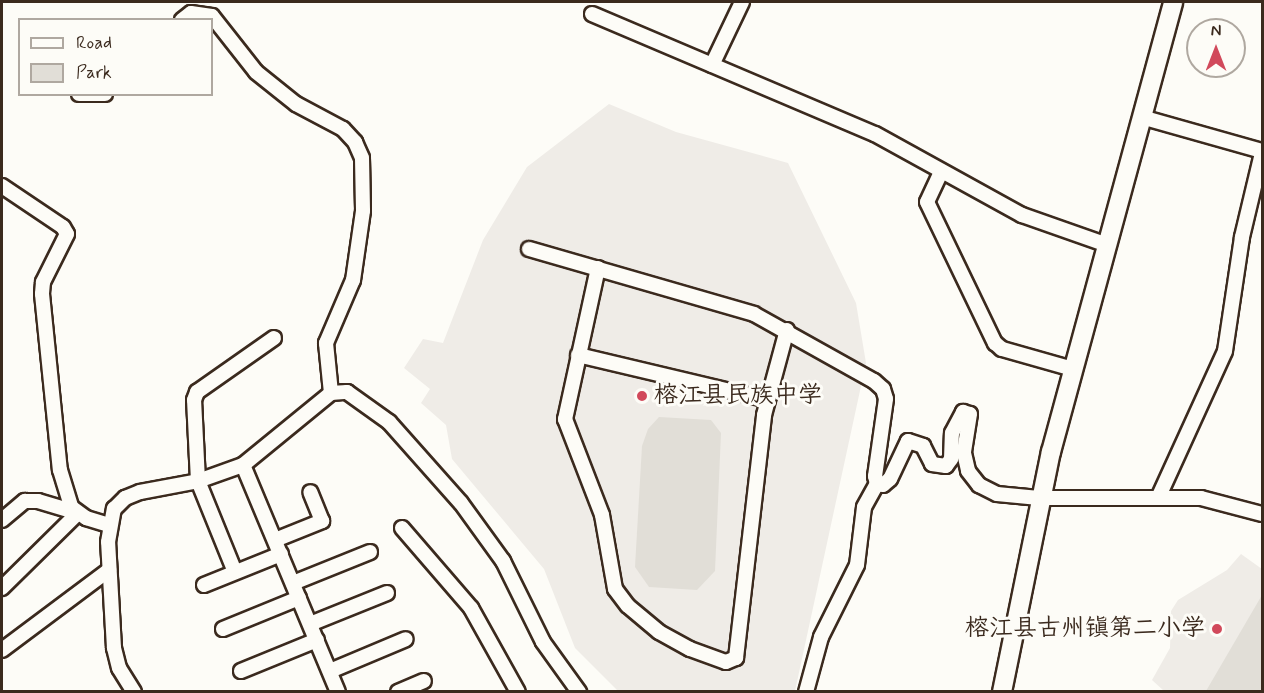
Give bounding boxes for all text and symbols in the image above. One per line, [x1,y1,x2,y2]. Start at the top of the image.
legend [18,18,213,96]
north arrow [1186,18,1246,78]
text: N [1211,21,1221,42]
text: Road [76,31,112,55]
text: Park [76,61,112,85]
place label: 榕江县民族中学 [654,382,822,410]
marker: 榕江县民族中学 [635,389,649,403]
place label: 榕江县古州镇第二小学 [965,615,1205,643]
marker: 榕江县古州镇第二小学 [1210,622,1224,636]

